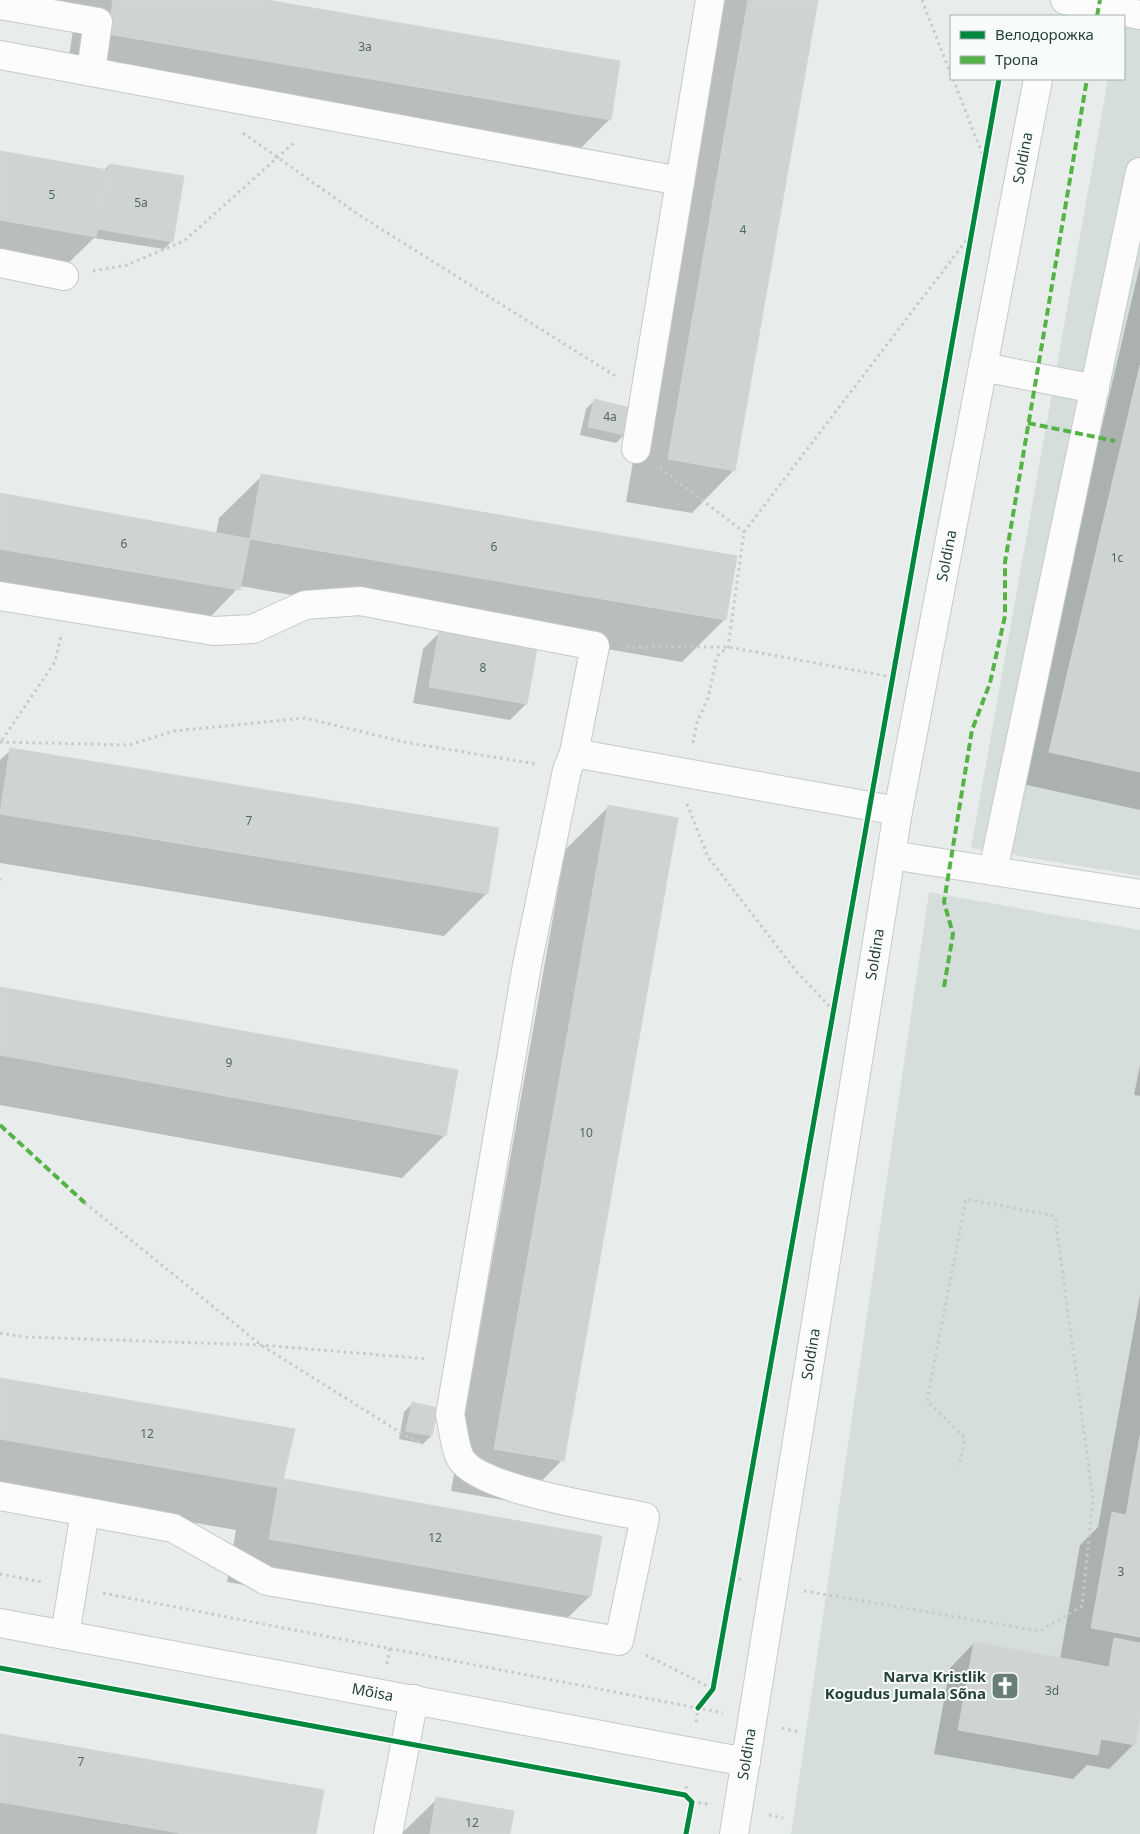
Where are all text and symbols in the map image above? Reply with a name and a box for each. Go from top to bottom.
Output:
legend [950,15,1125,80]
text: Велодорожка [995,24,1094,44]
house number: 3a [358,38,372,55]
text: Тропа [995,49,1038,69]
street label: Soldina [1007,130,1037,185]
house number: 5 [49,186,56,203]
house number: 5a [134,194,148,211]
house number: 4 [740,221,747,238]
house number: 4a [603,408,617,425]
street label: Soldina [931,528,961,583]
house number: 6 [121,535,128,552]
house number: 6 [491,538,498,555]
house number: 1c [1111,549,1124,566]
house number: 8 [480,659,487,676]
house number: 7 [246,812,253,829]
street label: Soldina [860,927,888,981]
house number: 9 [226,1054,233,1071]
house number: 10 [579,1124,593,1141]
street label: Soldina [796,1327,824,1381]
house number: 12 [140,1425,154,1442]
house number: 12 [428,1529,442,1546]
house number: 3 [1118,1563,1125,1580]
place label: Narva Kristlik Kogudus Jumala Sõna [825,1666,987,1703]
church icon: Narva Kristlik Kogudus Jumala Sõna [990,1671,1020,1701]
street label: Mõisa [350,1678,395,1705]
house number: 3d [1045,1682,1059,1699]
street label: Soldina [732,1727,760,1781]
house number: 7 [78,1753,85,1770]
house number: 12 [465,1814,479,1831]

